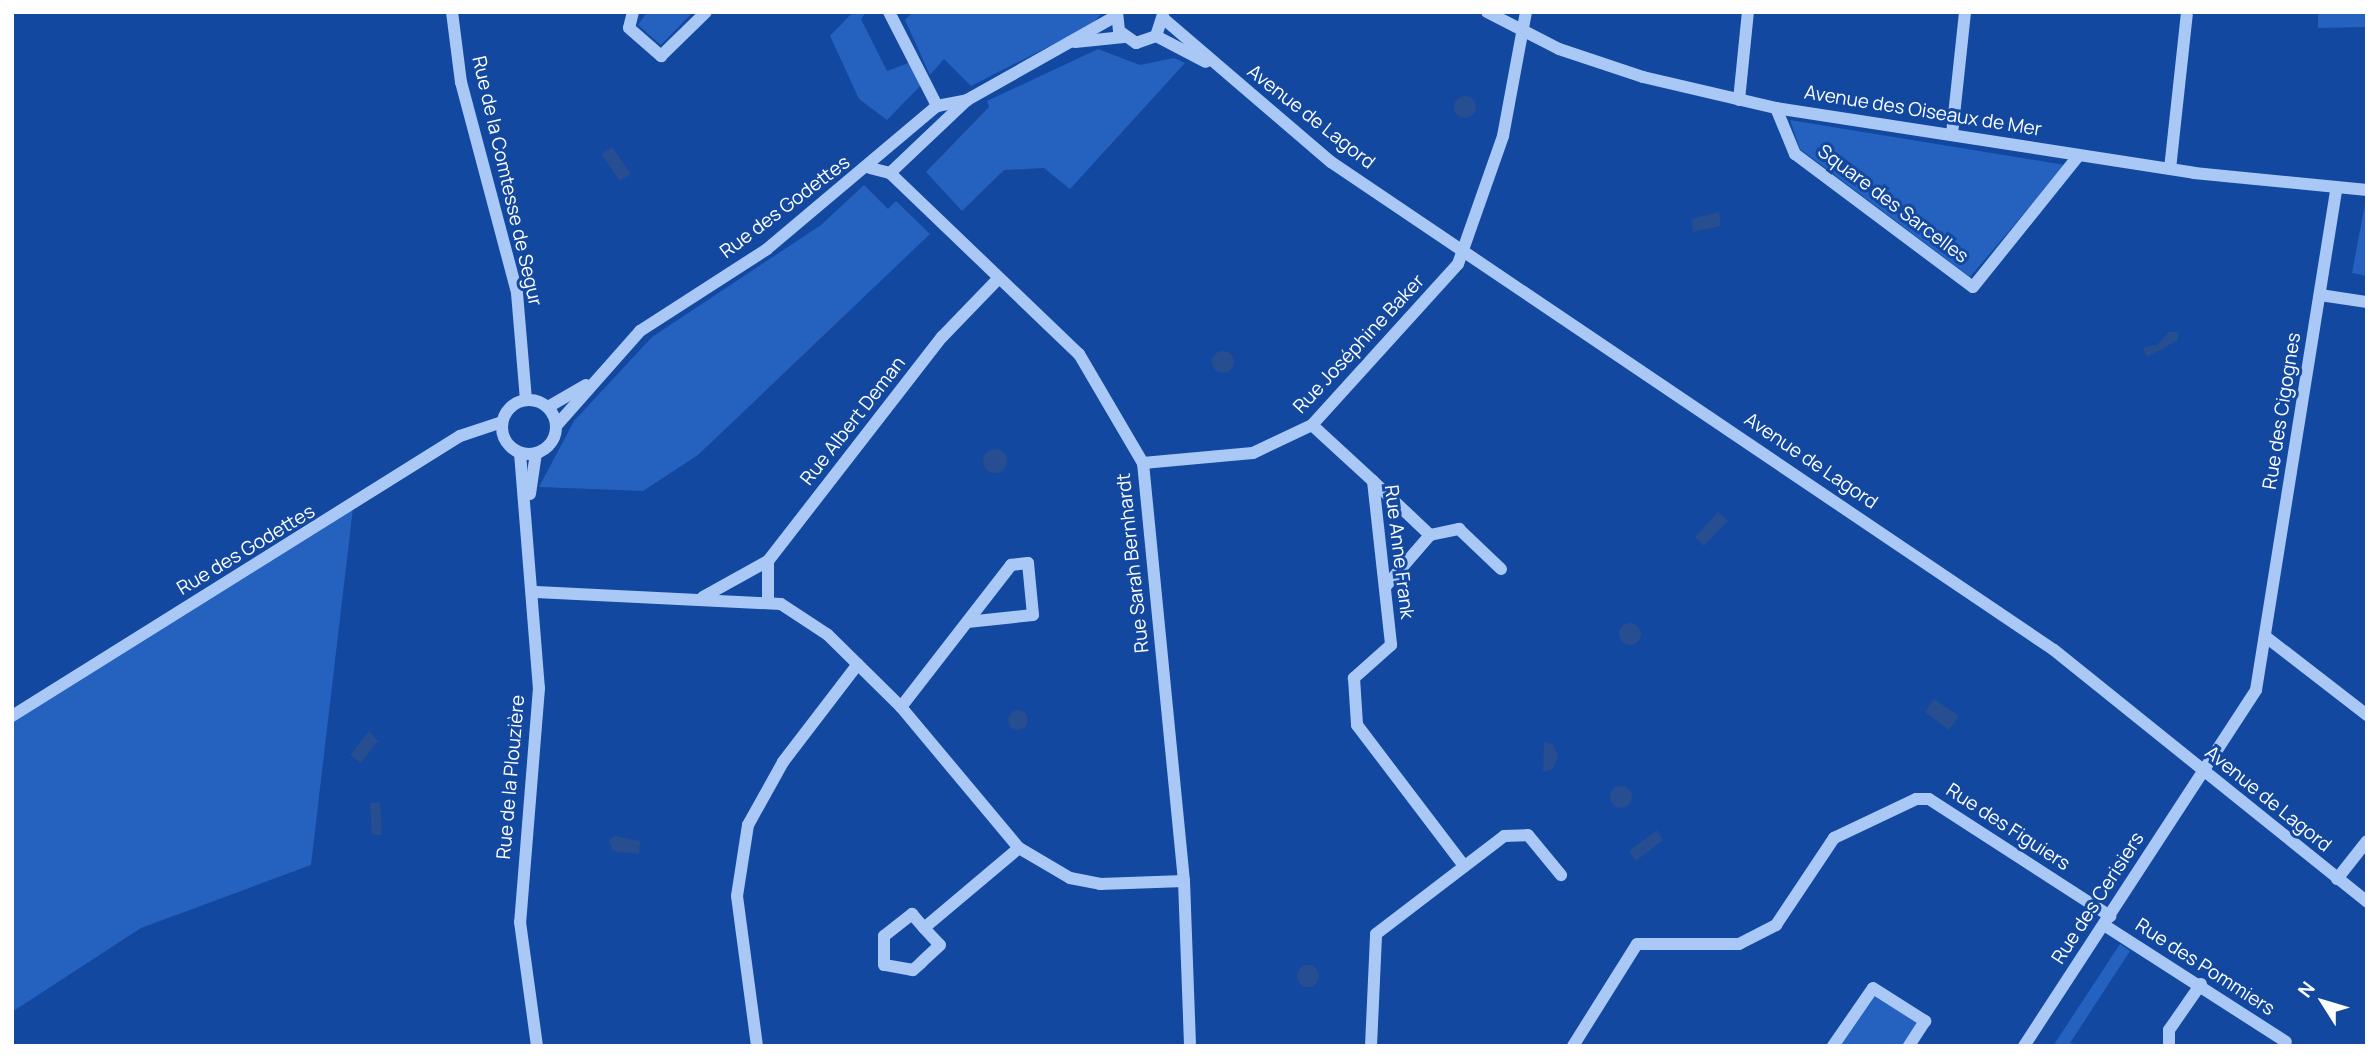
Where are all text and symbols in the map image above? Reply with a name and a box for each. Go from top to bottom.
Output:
street label: Rue de la Comtesse de Segur [467,54,547,308]
street label: Avenue de Lagord [1243,60,1379,174]
street label: Avenue des Oiseaux de Mer [1803,81,2043,141]
street label: Square des Sarcelles [1813,140,1973,268]
street label: Rue des Godettes [716,151,854,263]
street label: Rue Joséphine Baker [1289,270,1429,418]
street label: Rue des Cigognes [2258,331,2306,491]
street label: Rue Albert Deman [796,352,910,490]
street label: Avenue de Lagord [1740,408,1882,514]
street label: Rue Sarah Bernhardt [1112,472,1154,654]
street label: Rue Anne Frank [1379,484,1419,620]
street label: Rue des Godettes [173,500,319,600]
street label: Rue de la Plouzière [492,694,530,860]
street label: Avenue de Lagord [2200,741,2336,857]
street label: Rue des Figuiers [1942,779,2074,875]
street label: Rue des Cerisiers [2047,828,2149,968]
street label: Rue des Pommiers [2131,914,2279,1020]
north arrow [2288,967,2358,1037]
text: N [2292,976,2321,1003]

